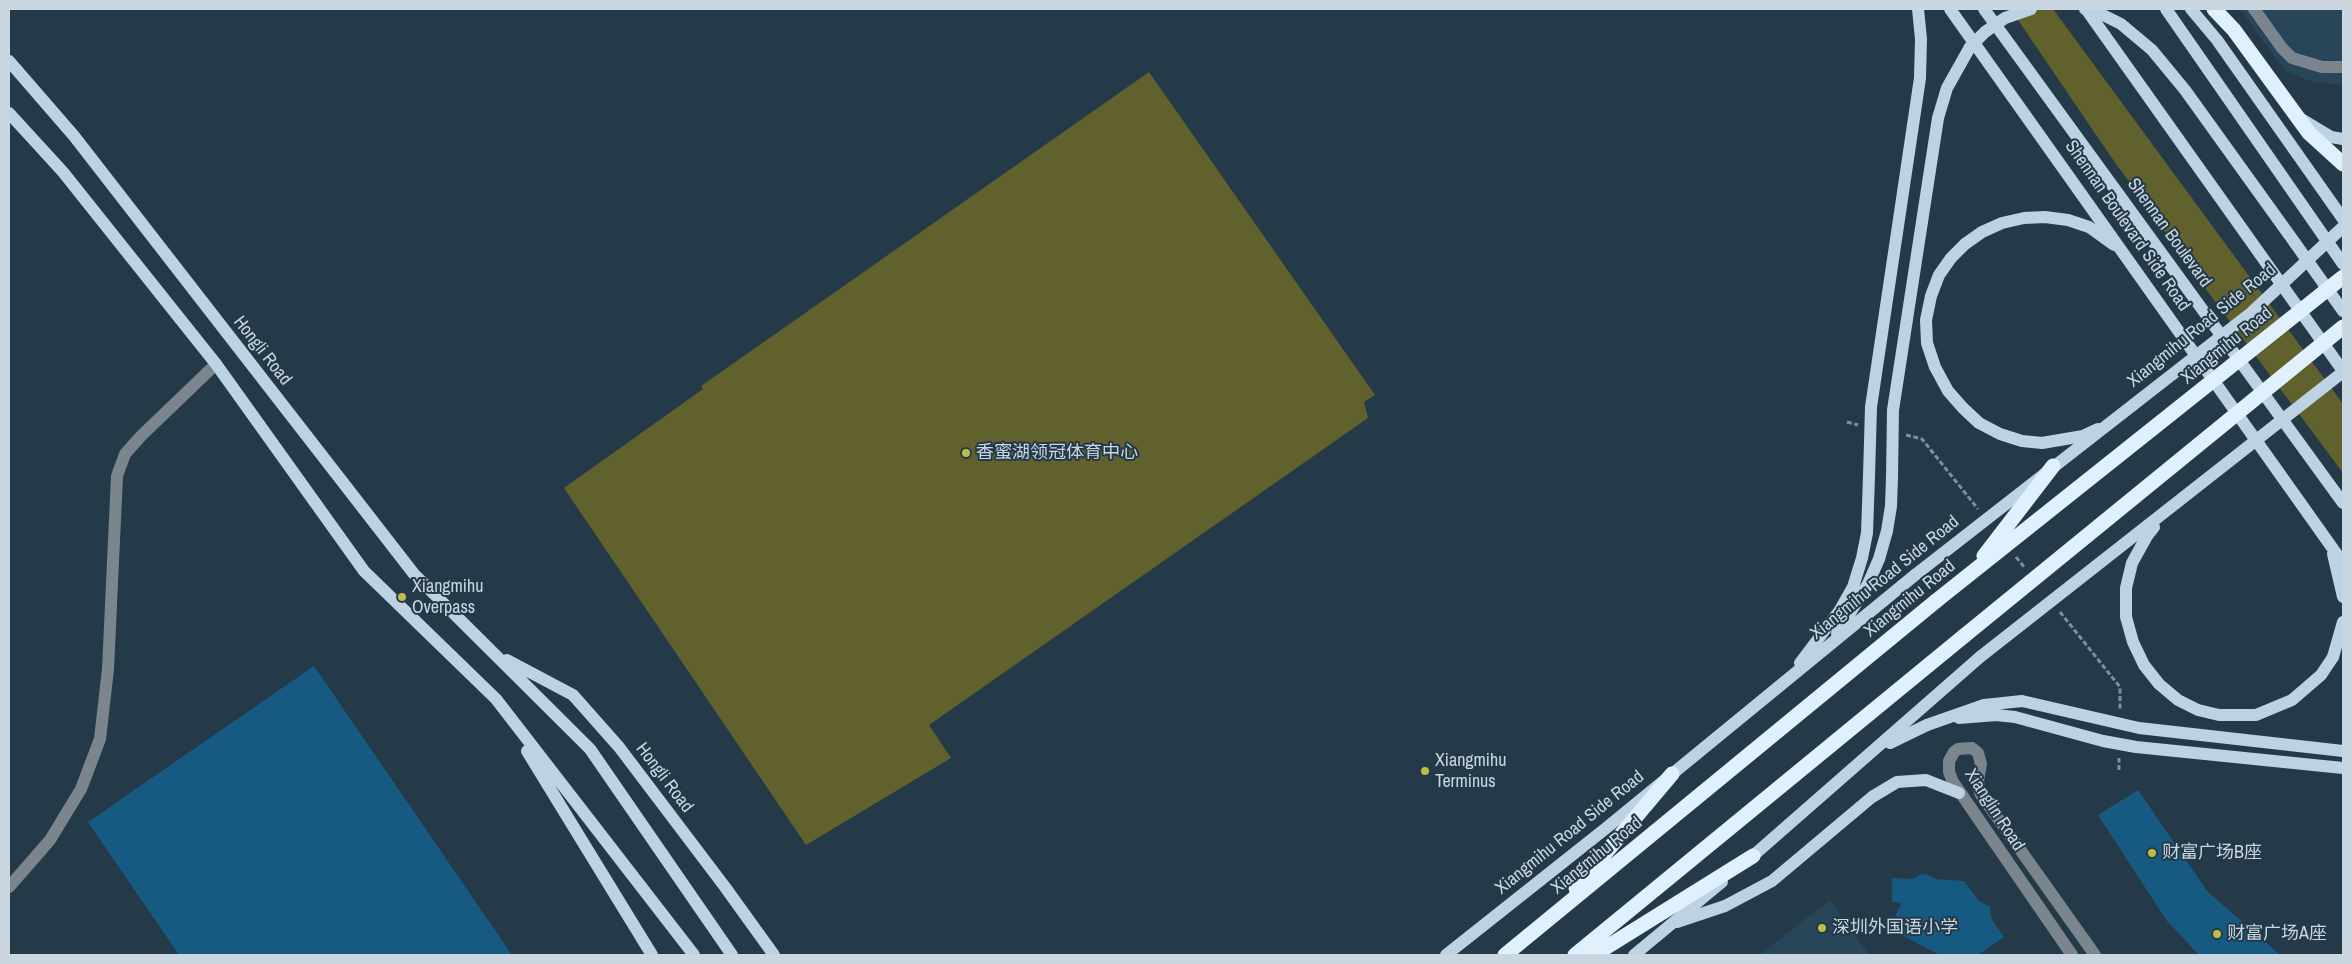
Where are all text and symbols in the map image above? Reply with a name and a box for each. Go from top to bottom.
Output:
street label: Shennan Boulevard Side Road [2060,136,2194,316]
street label: Shennan Boulevard [2122,174,2216,292]
street label: Xiangmihu Road Side Road [2123,260,2281,392]
street label: Xiangmihu Road [2177,303,2277,389]
street label: Hongli Road [228,312,296,390]
place label: 香蜜湖领冠体育中心 [976,442,1138,464]
marker: 香蜜湖领冠体育中心 [960,447,972,459]
street label: Xiangmihu Road Side Road [1806,512,1964,644]
street label: Xiangmihu Road [1860,556,1960,642]
place label: Xiangmihu Overpass [412,576,483,618]
marker: Xiangmihu Overpass [396,591,408,603]
street label: Hongli Road [631,739,697,817]
place label: Xiangmihu Terminus [1435,750,1506,792]
marker: Xiangmihu Terminus [1419,765,1431,777]
street label: Xianglin Road [1959,765,2029,855]
street label: Xiangmihu Road Side Road [1491,767,1649,899]
street label: Xiangmihu Road [1547,813,1647,899]
place label: 财富广场B座 [2162,842,2262,864]
marker: 财富广场B座 [2146,847,2158,859]
place label: 深圳外国语小学 [1832,917,1958,939]
marker: 深圳外国语小学 [1816,922,1828,934]
place label: 财富广场A座 [2227,923,2327,945]
marker: 财富广场A座 [2211,928,2223,940]

